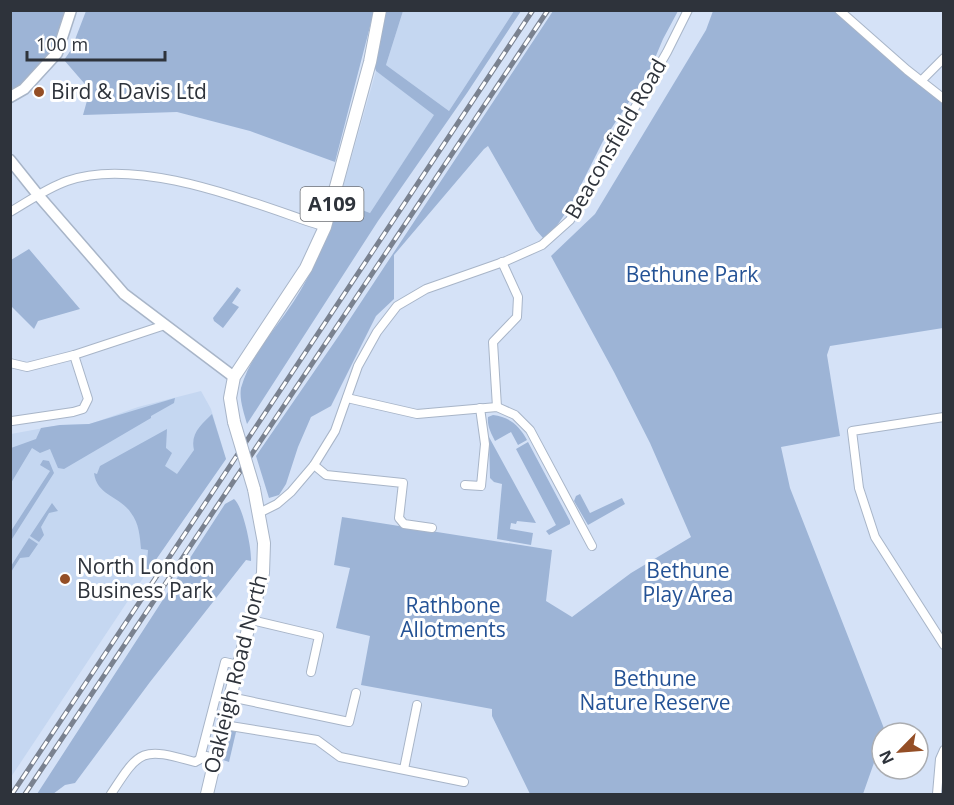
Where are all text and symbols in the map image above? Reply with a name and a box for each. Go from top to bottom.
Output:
scale bar [27,24,165,62]
text: 100 m [36,32,88,56]
street label: Beaconsfield Road [558,53,672,224]
place label: Bird & Davis Ltd [51,77,207,105]
marker: Bird & Davis Ltd [32,85,46,99]
road number: A109 [300,187,364,221]
park label: Bethune Park [626,260,758,288]
place label: North London Business Park [77,552,215,604]
park label: Bethune Play Area [643,556,733,608]
street label: Oakleigh Road North [197,571,273,776]
marker: North London Business Park [58,572,72,586]
park label: Rathbone Allotments [400,591,506,643]
park label: Bethune Nature Reserve [579,664,731,716]
north arrow [870,721,930,781]
text: N [874,747,899,768]

